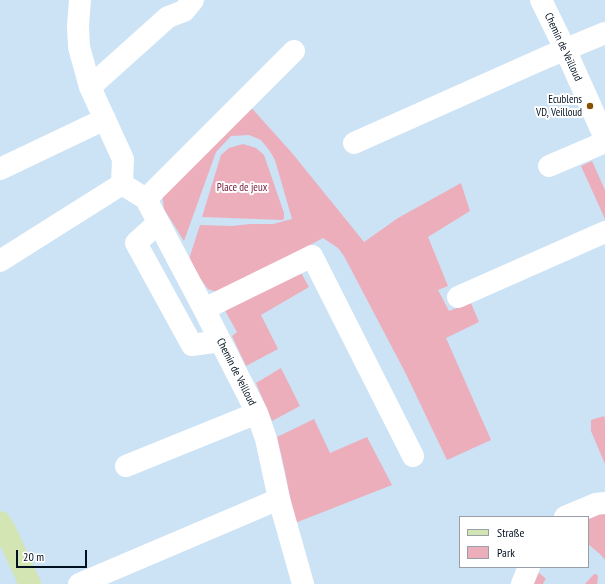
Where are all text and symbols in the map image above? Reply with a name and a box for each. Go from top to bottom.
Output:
street label: Chemin de Veilloud [541,11,585,83]
place label: Ecublens VD, Veilloud [536,93,582,119]
marker: Ecublens VD, Veilloud [585,101,595,111]
park label: Place de jeux [217,181,267,195]
street label: Chemin de Veilloud [213,336,259,408]
legend [459,516,589,568]
text: Straße [497,525,524,540]
scale bar [18,542,89,568]
text: Park [497,545,515,560]
text: 20 m [23,549,44,564]

